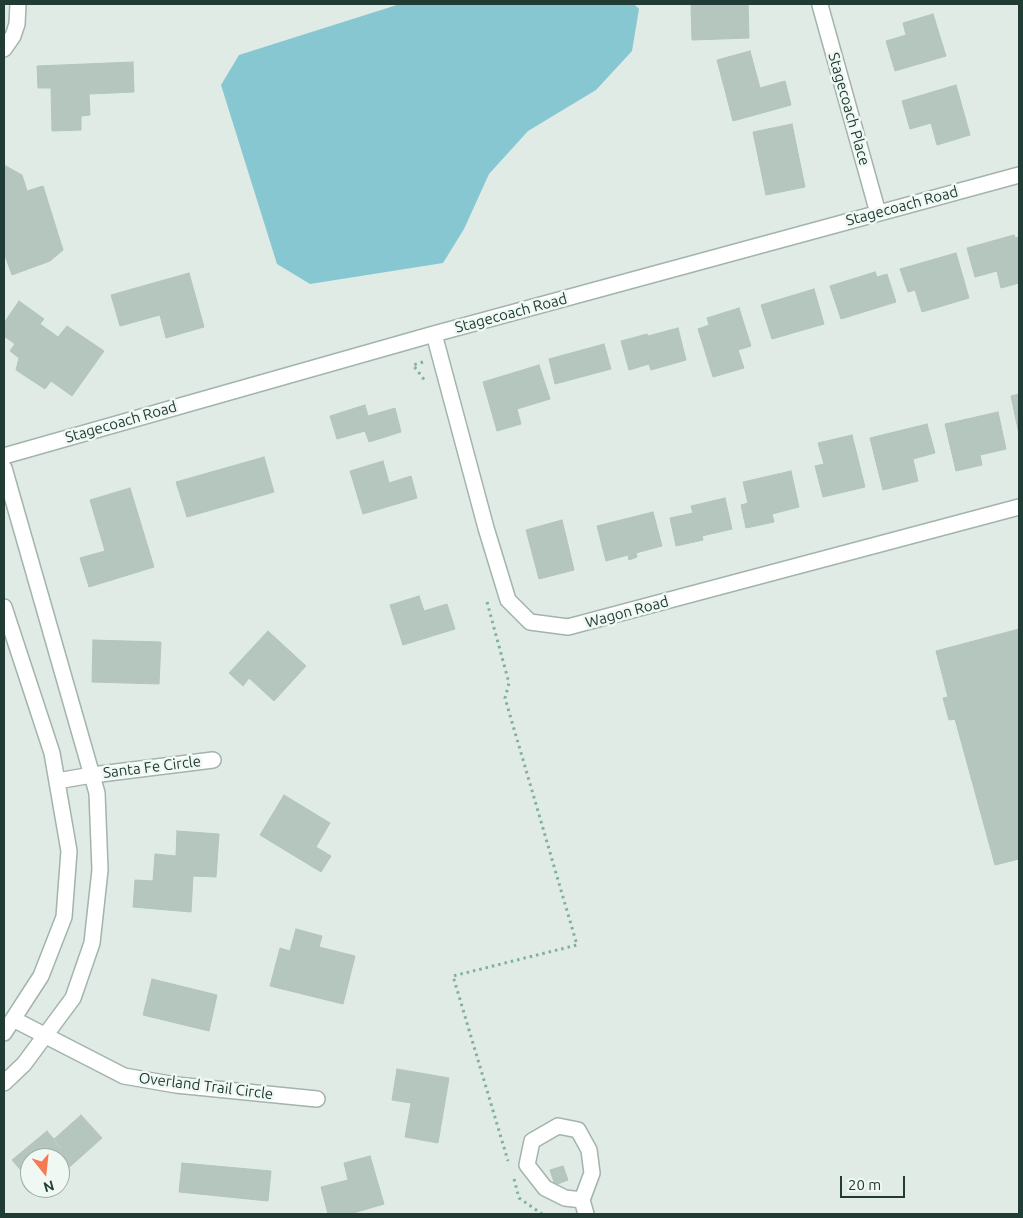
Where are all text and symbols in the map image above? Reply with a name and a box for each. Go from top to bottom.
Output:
street label: Stagecoach Place [824,50,874,168]
street label: Stagecoach Road [844,182,960,230]
street label: Stagecoach Road [453,289,569,337]
street label: Stagecoach Road [63,397,179,447]
street label: Wagon Road [583,592,671,632]
street label: Santa Fe Circle [102,752,202,782]
street label: Overland Trail Circle [138,1069,274,1103]
north arrow [20,1148,70,1198]
scale bar [843,1166,908,1198]
text: 20 m [848,1176,881,1193]
text: N [42,1177,56,1196]

